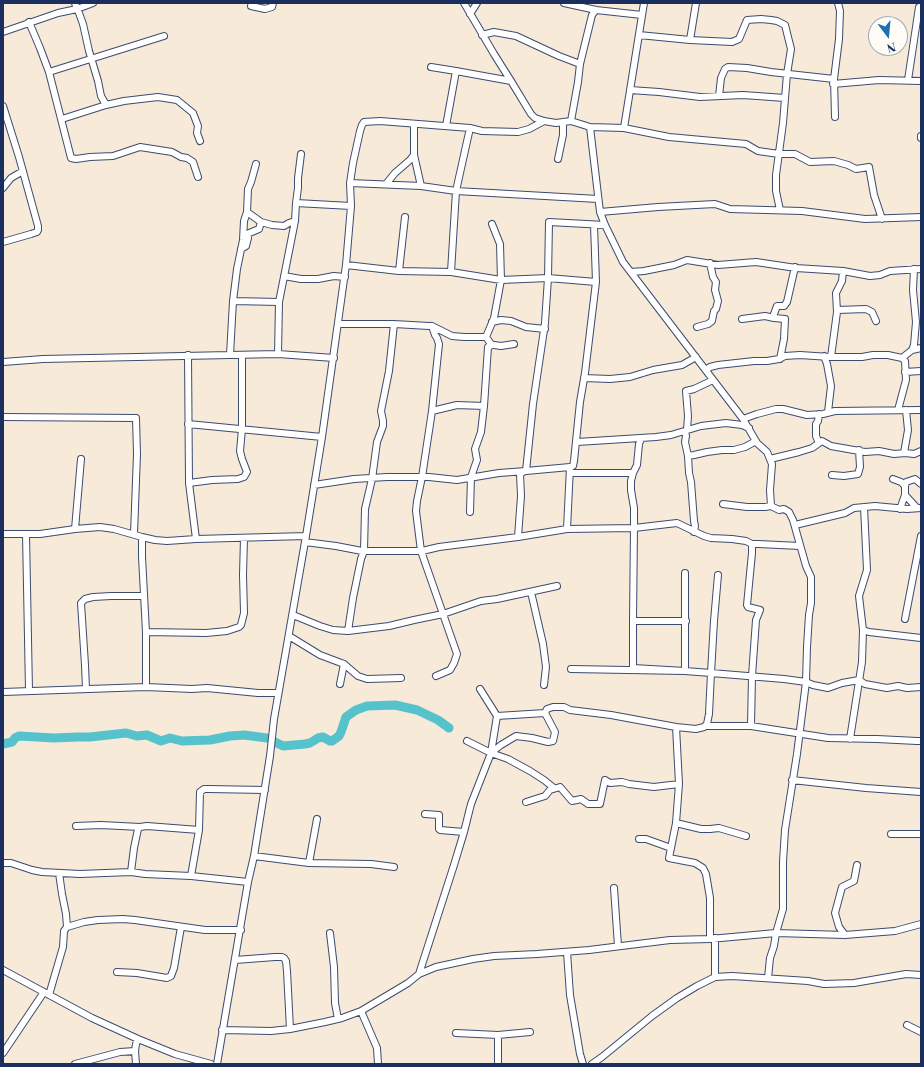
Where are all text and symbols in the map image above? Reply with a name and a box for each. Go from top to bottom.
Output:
north arrow [868,16,908,56]
text: N [885,39,897,55]

